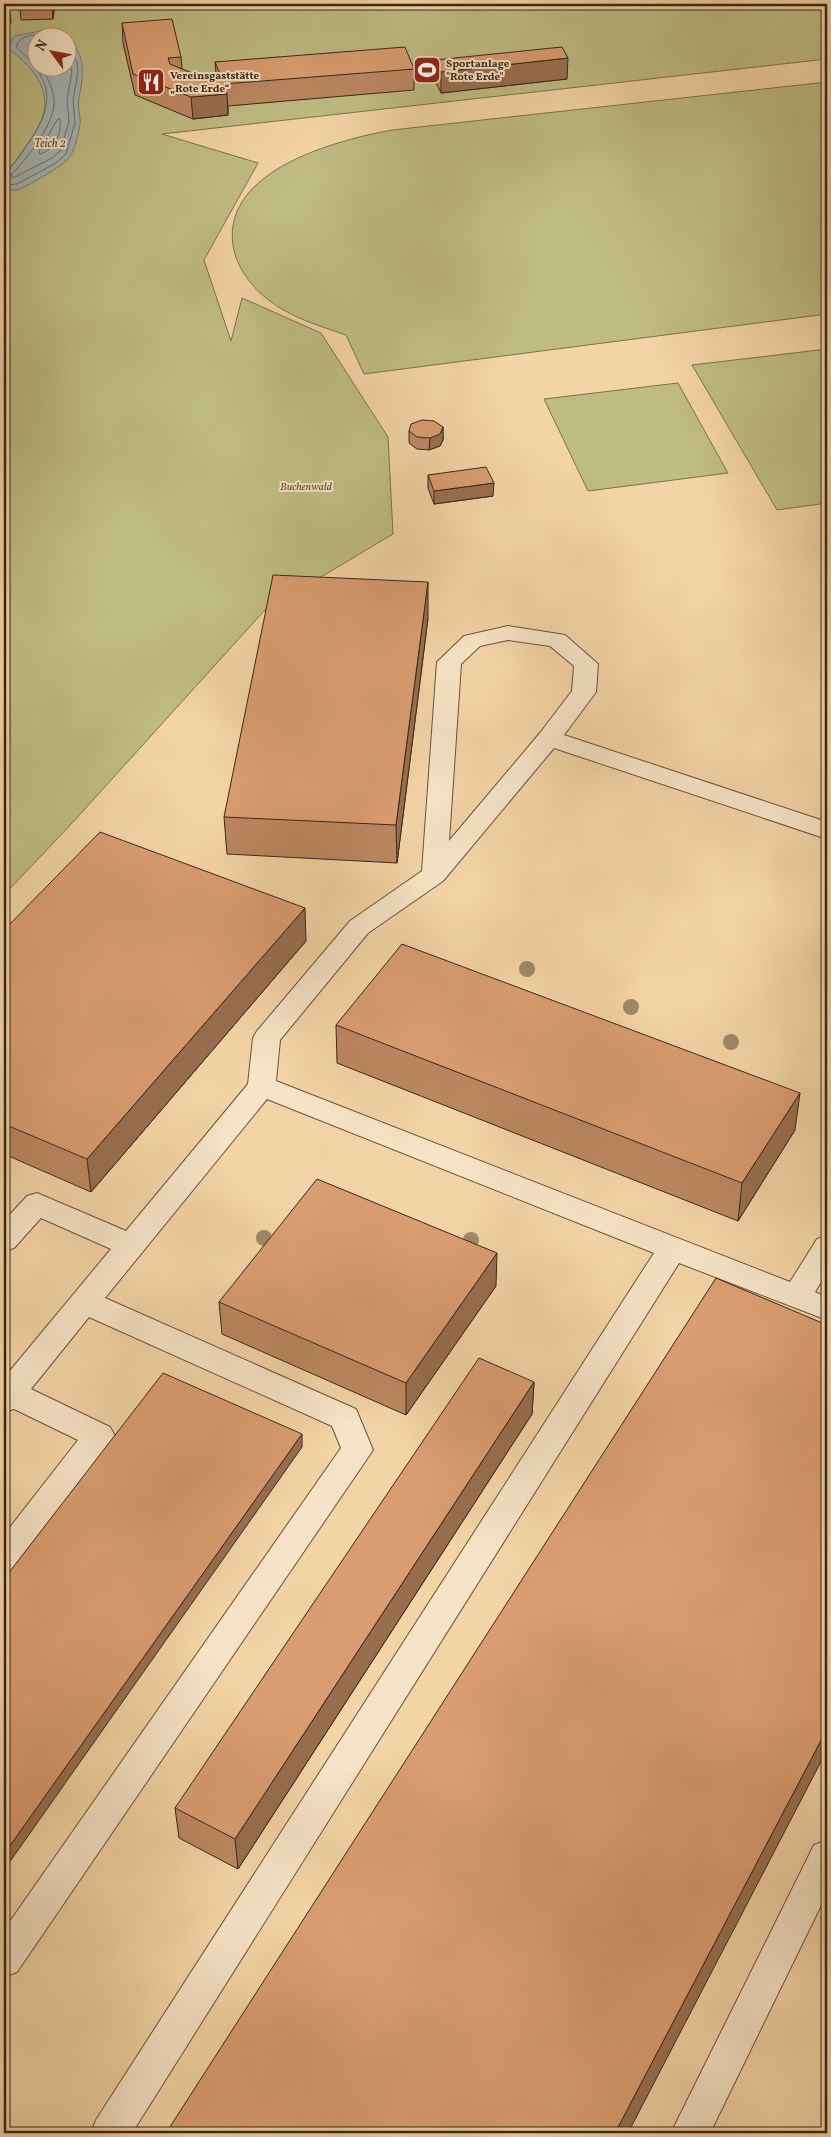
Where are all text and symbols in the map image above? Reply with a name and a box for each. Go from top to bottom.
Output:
north arrow [28,28,78,78]
text: N [31,37,53,55]
sports icon: Sportanlage "Rote Erde" [412,55,442,85]
place label: Sportanlage "Rote Erde" [446,57,510,85]
restaurant icon: Vereinsgaststätte „Rote Erde“ [136,67,166,97]
place label: Vereinsgaststätte „Rote Erde“ [170,69,260,97]
water label: Teich 2 [34,136,66,152]
park label: Buchenwald [280,480,333,495]

